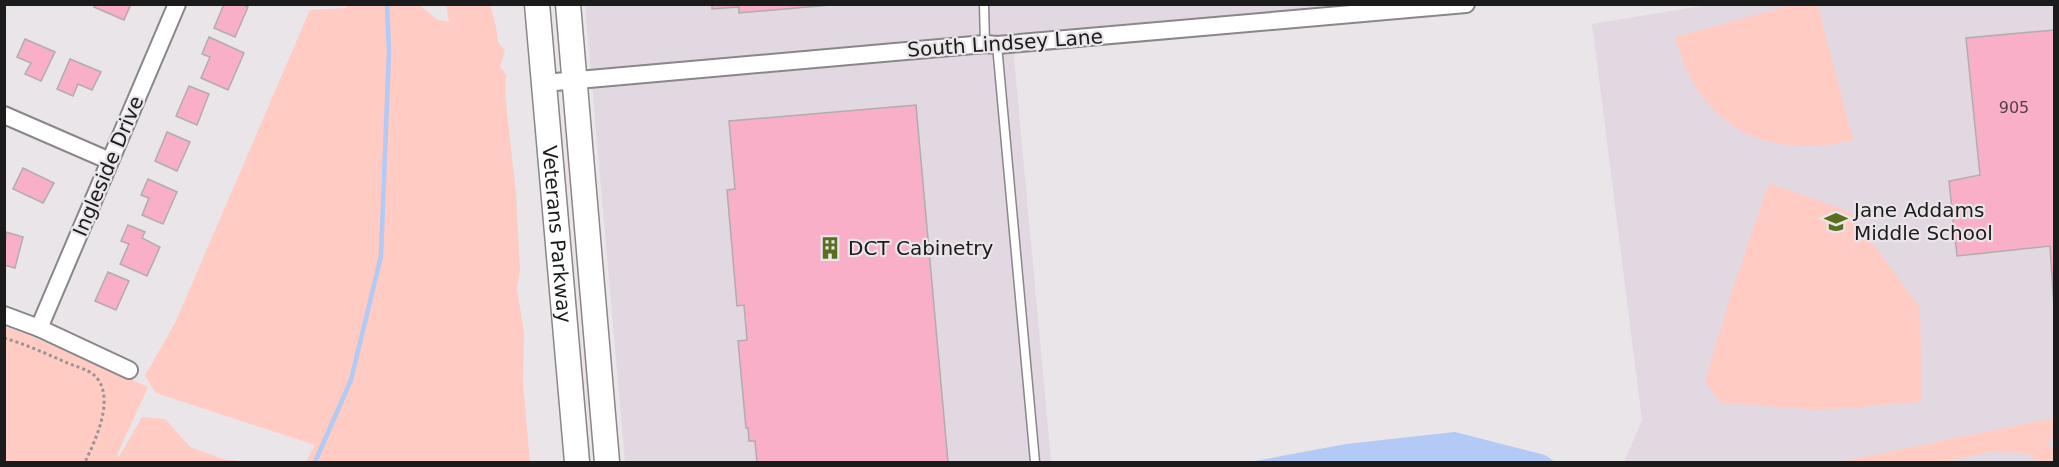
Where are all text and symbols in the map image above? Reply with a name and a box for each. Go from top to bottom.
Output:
street label: South Lindsey Lane [906,24,1104,62]
street label: Ingleside Drive [68,92,148,240]
house number: 905 [1999,98,2029,117]
street label: Veterans Parkway [537,144,577,324]
place label: Jane Addams Middle School [1852,198,1993,245]
school or university icon: Jane Addams Middle School [1823,209,1849,235]
building icon: DCT Cabinetry [817,235,843,261]
place label: DCT Cabinetry [848,236,993,260]

